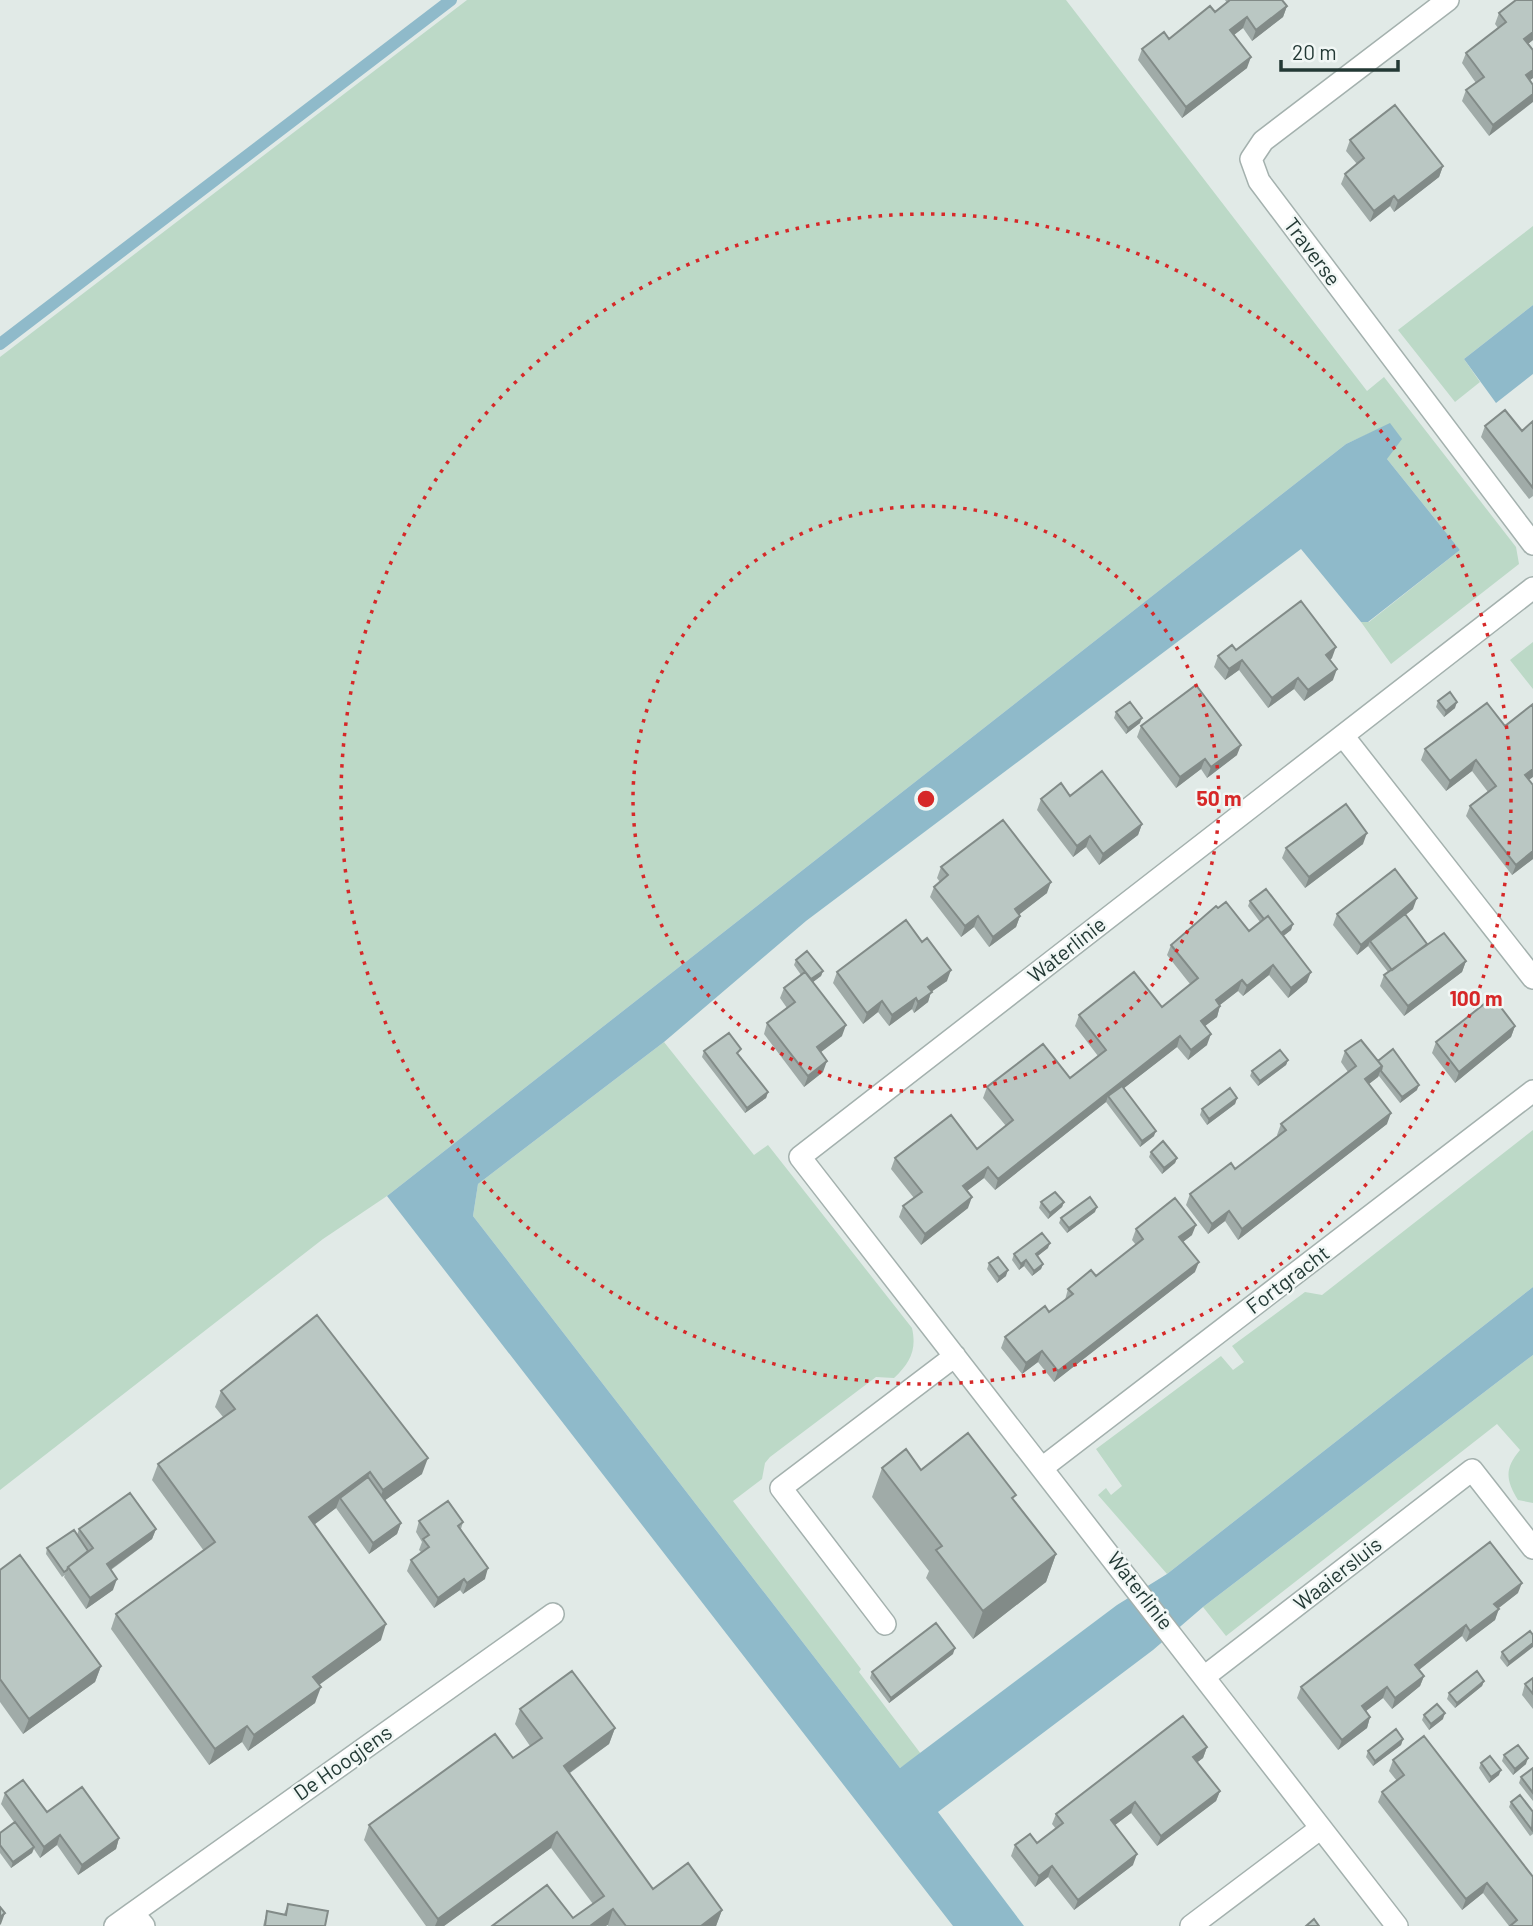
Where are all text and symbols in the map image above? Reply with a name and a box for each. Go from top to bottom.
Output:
scale bar [1281,28,1398,72]
text: 20 m [1292,39,1337,64]
street label: Traverse [1280,212,1347,290]
text: 50 m [1196,785,1242,810]
centre of rings [914,787,938,811]
street label: Waterlinie [1022,911,1110,987]
text: 100 m [1449,985,1503,1010]
street label: Fortgracht [1241,1239,1334,1318]
street label: Waaiersluis [1288,1531,1386,1615]
street label: Waterlinie [1103,1546,1179,1634]
street label: De Hoogjens [288,1719,396,1805]

